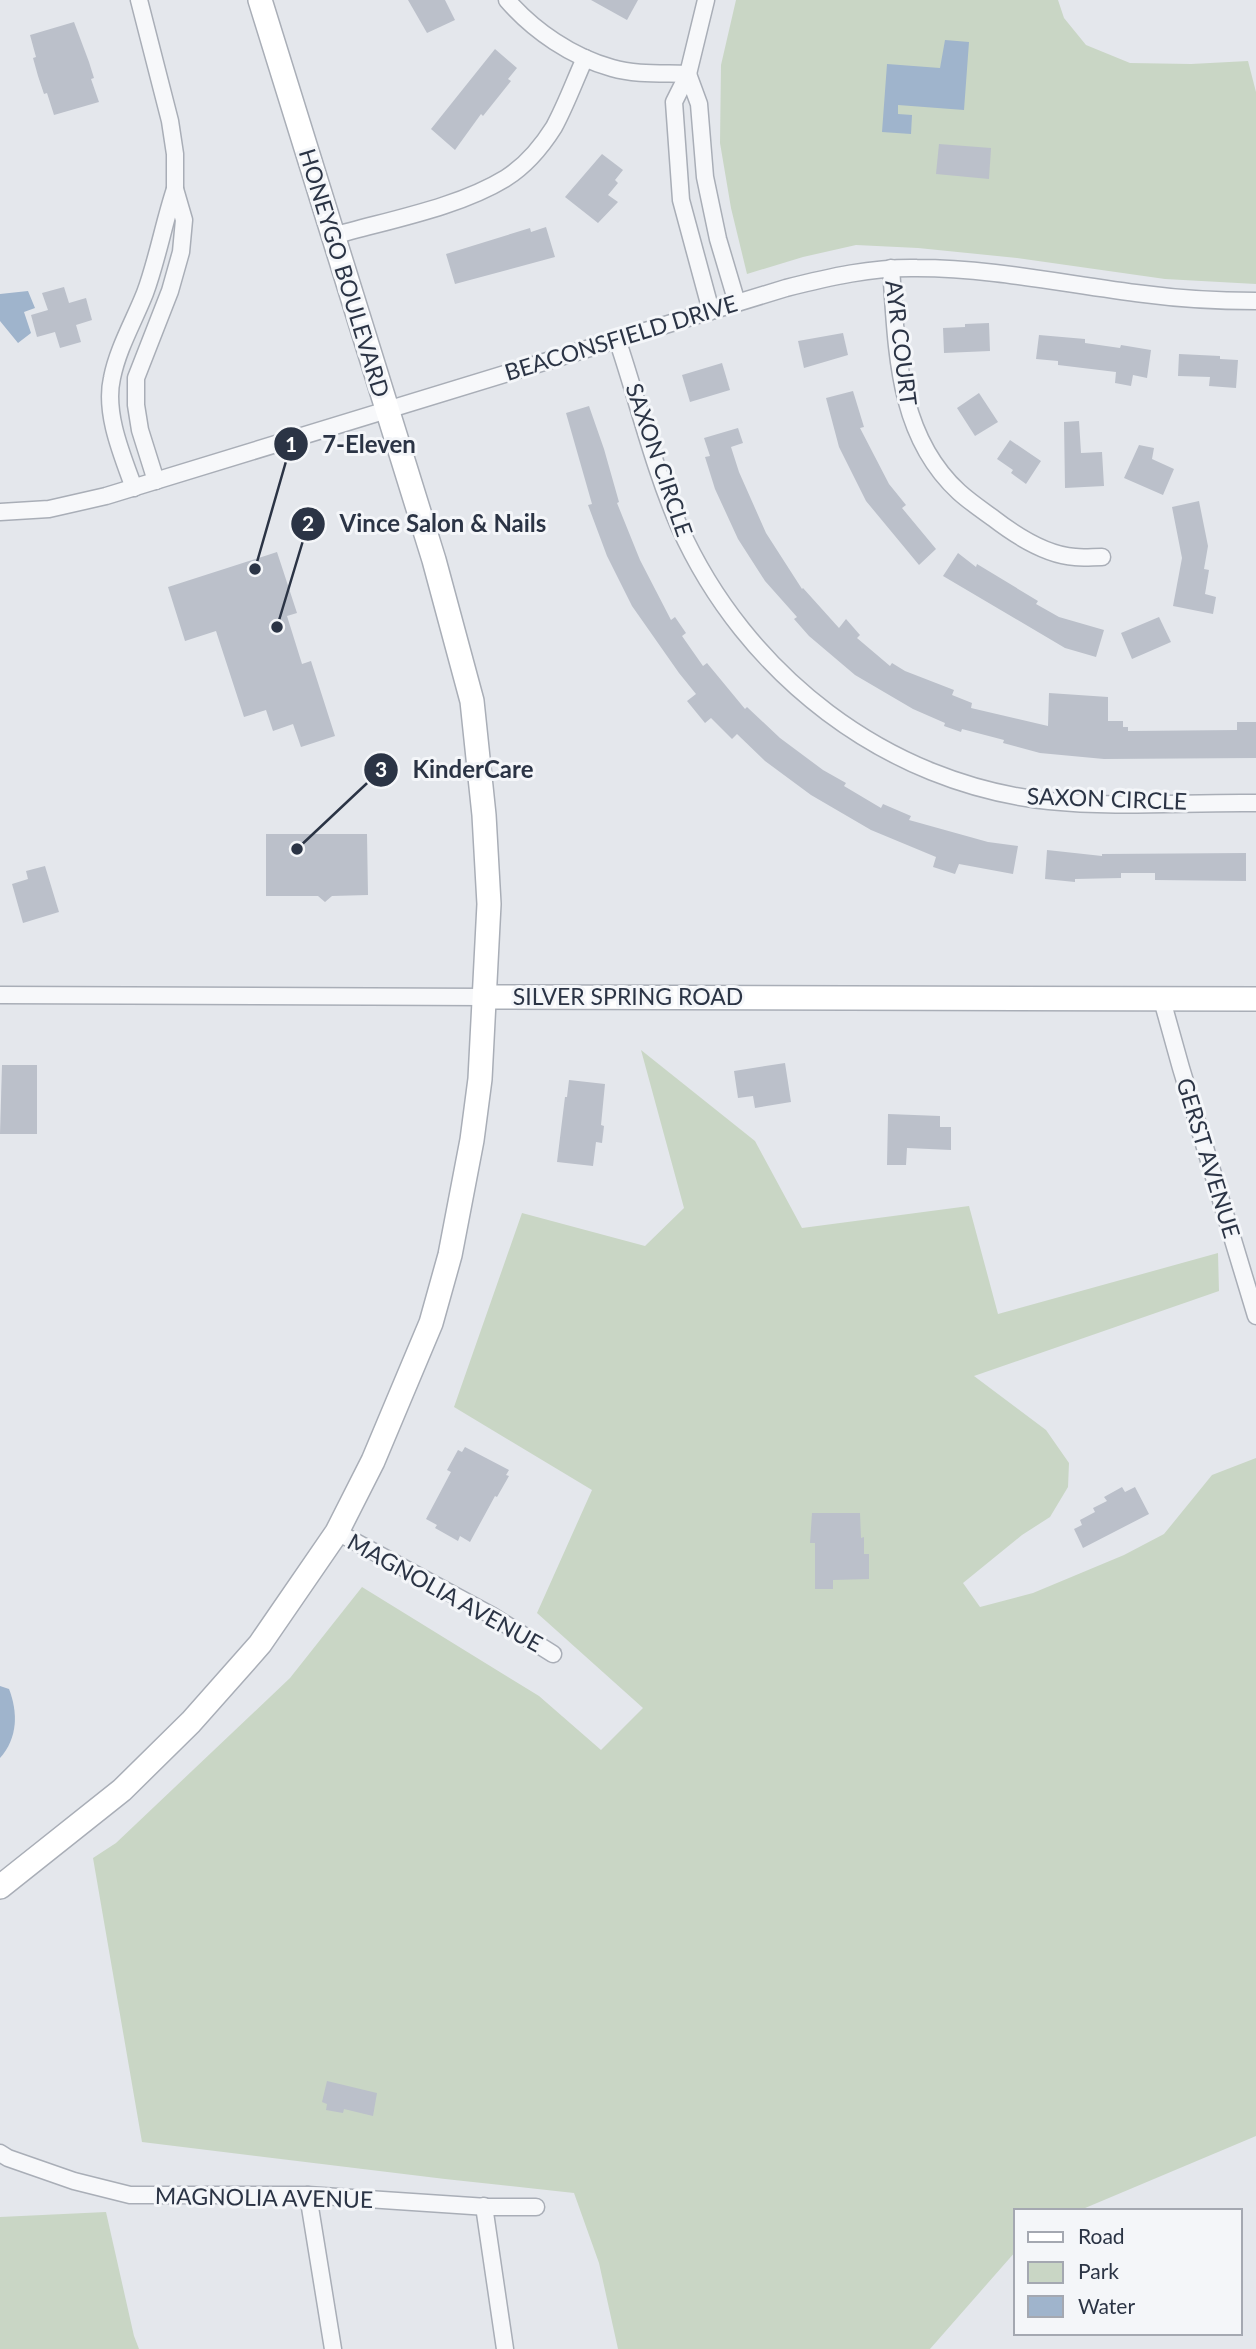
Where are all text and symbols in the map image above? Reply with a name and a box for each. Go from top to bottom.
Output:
street label: HONEYGO BOULEVARD [294,145,396,400]
street label: AYR COURT [880,278,924,408]
street label: BEACONSFIELD DRIVE [501,288,740,386]
street label: SAXON CIRCLE [621,379,699,540]
callout: 7-Eleven [273,422,430,467]
text: 7-Eleven [322,429,416,458]
text: 1 [285,431,297,456]
callout: Vince Salon & Nails [290,501,560,546]
text: Vince Salon & Nails [339,508,546,537]
text: 2 [302,510,314,535]
callout: KinderCare [363,747,547,792]
text: KinderCare [413,754,534,783]
text: 3 [375,756,387,781]
street label: SAXON CIRCLE [1026,781,1188,815]
street label: SILVER SPRING ROAD [513,982,743,1010]
street label: GERST AVENUE [1171,1074,1247,1241]
street label: MAGNOLIA AVENUE [343,1527,548,1657]
street label: MAGNOLIA AVENUE [155,2181,373,2213]
legend [1014,2209,1242,2335]
text: Road [1078,2223,1125,2248]
text: Park [1078,2258,1119,2283]
text: Water [1078,2293,1135,2318]

